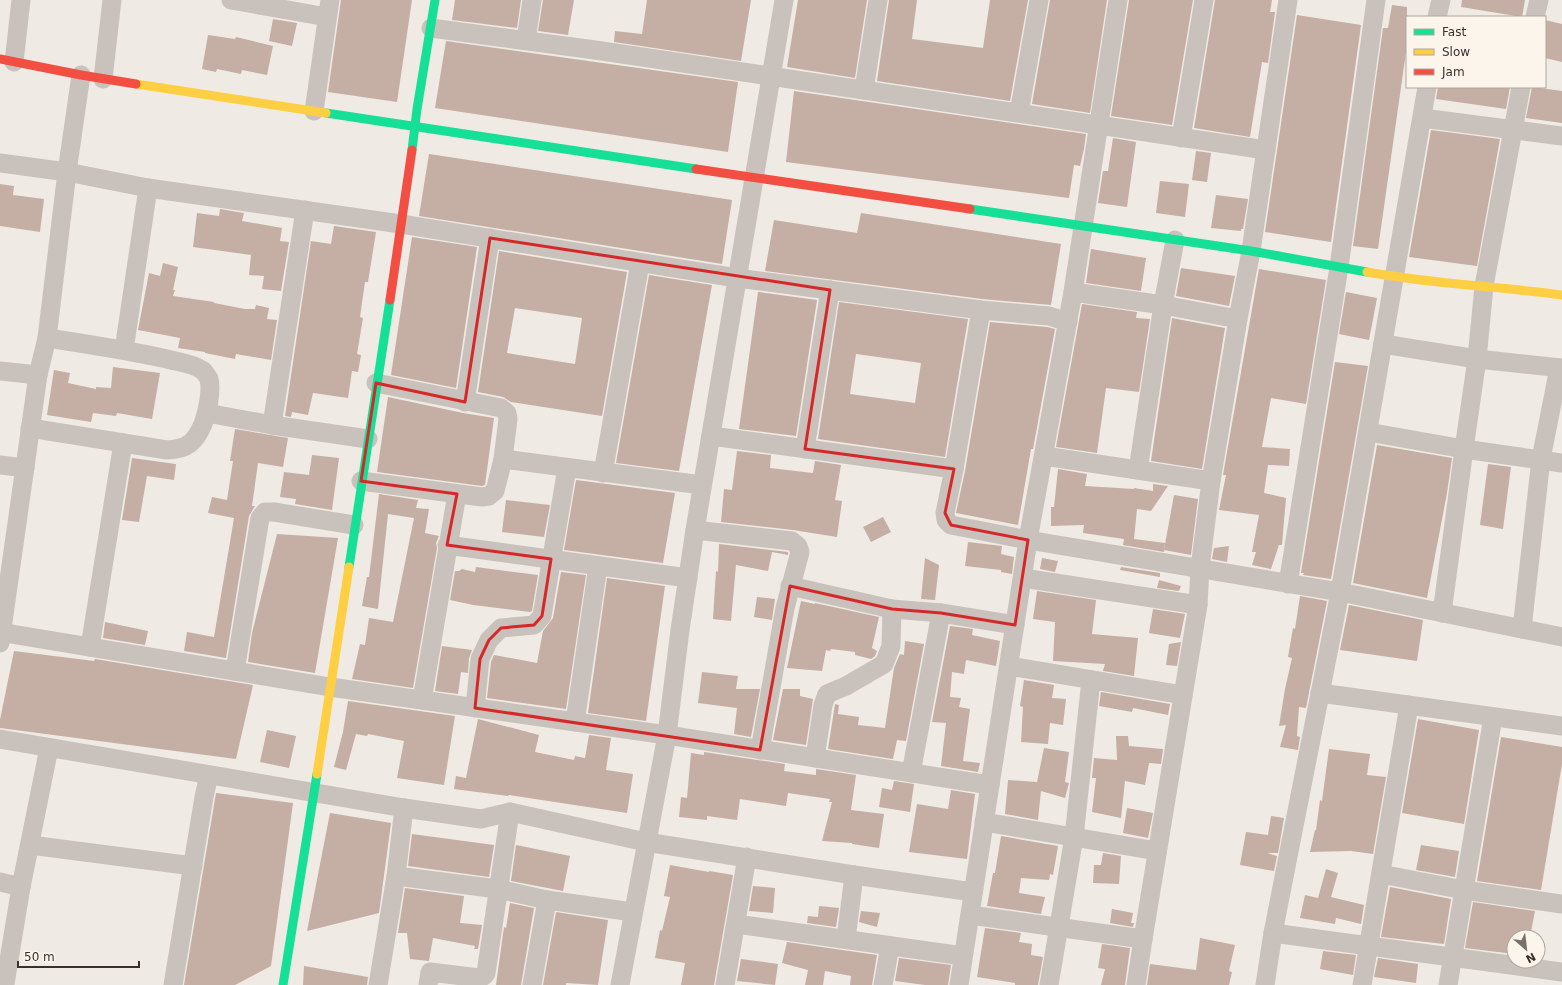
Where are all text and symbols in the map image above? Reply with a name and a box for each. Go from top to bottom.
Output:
legend [1406,16,1546,88]
text: Fast [1442,25,1466,39]
text: Slow [1442,45,1470,59]
text: Jam [1441,65,1465,79]
north arrow [1506,929,1546,969]
scale bar [18,943,139,969]
text: N [1523,949,1538,965]
text: 50 m [24,950,55,964]

